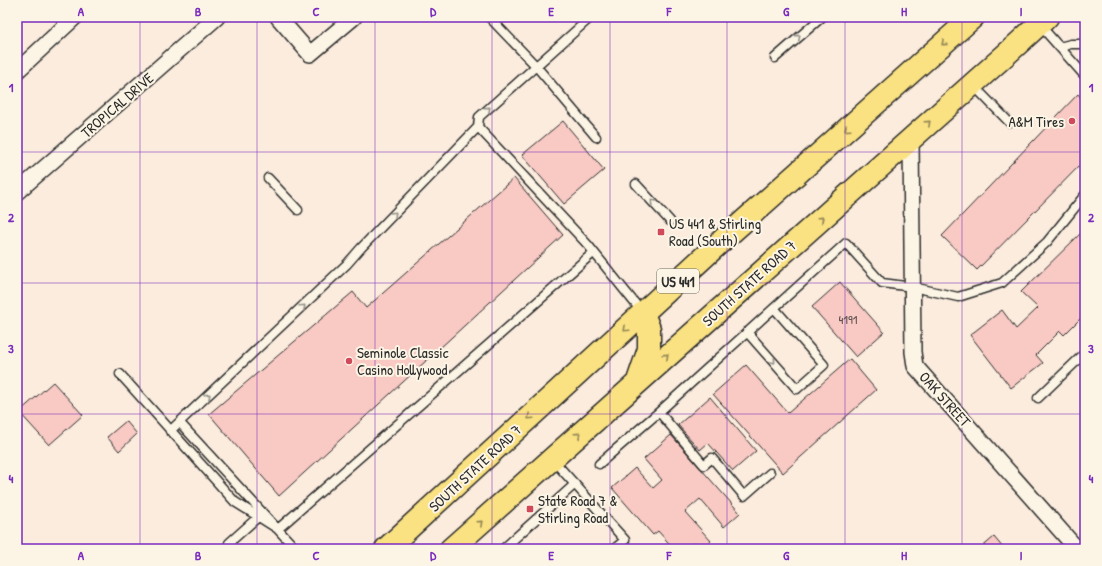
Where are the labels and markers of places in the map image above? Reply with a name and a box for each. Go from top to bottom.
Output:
place label: A&M Tires [1008,111,1064,132]
marker: A&M Tires [1067,116,1077,126]
place label: US 441 & Stirling Road (South) [669,213,761,251]
marker: US 441 & Stirling Road (South) [656,227,666,237]
place label: Seminole Classic Casino Hollywood [357,342,449,380]
marker: Seminole Classic Casino Hollywood [344,356,354,366]
place label: State Road 7 & Stirling Road [538,490,617,528]
marker: State Road 7 & Stirling Road [525,504,535,514]

